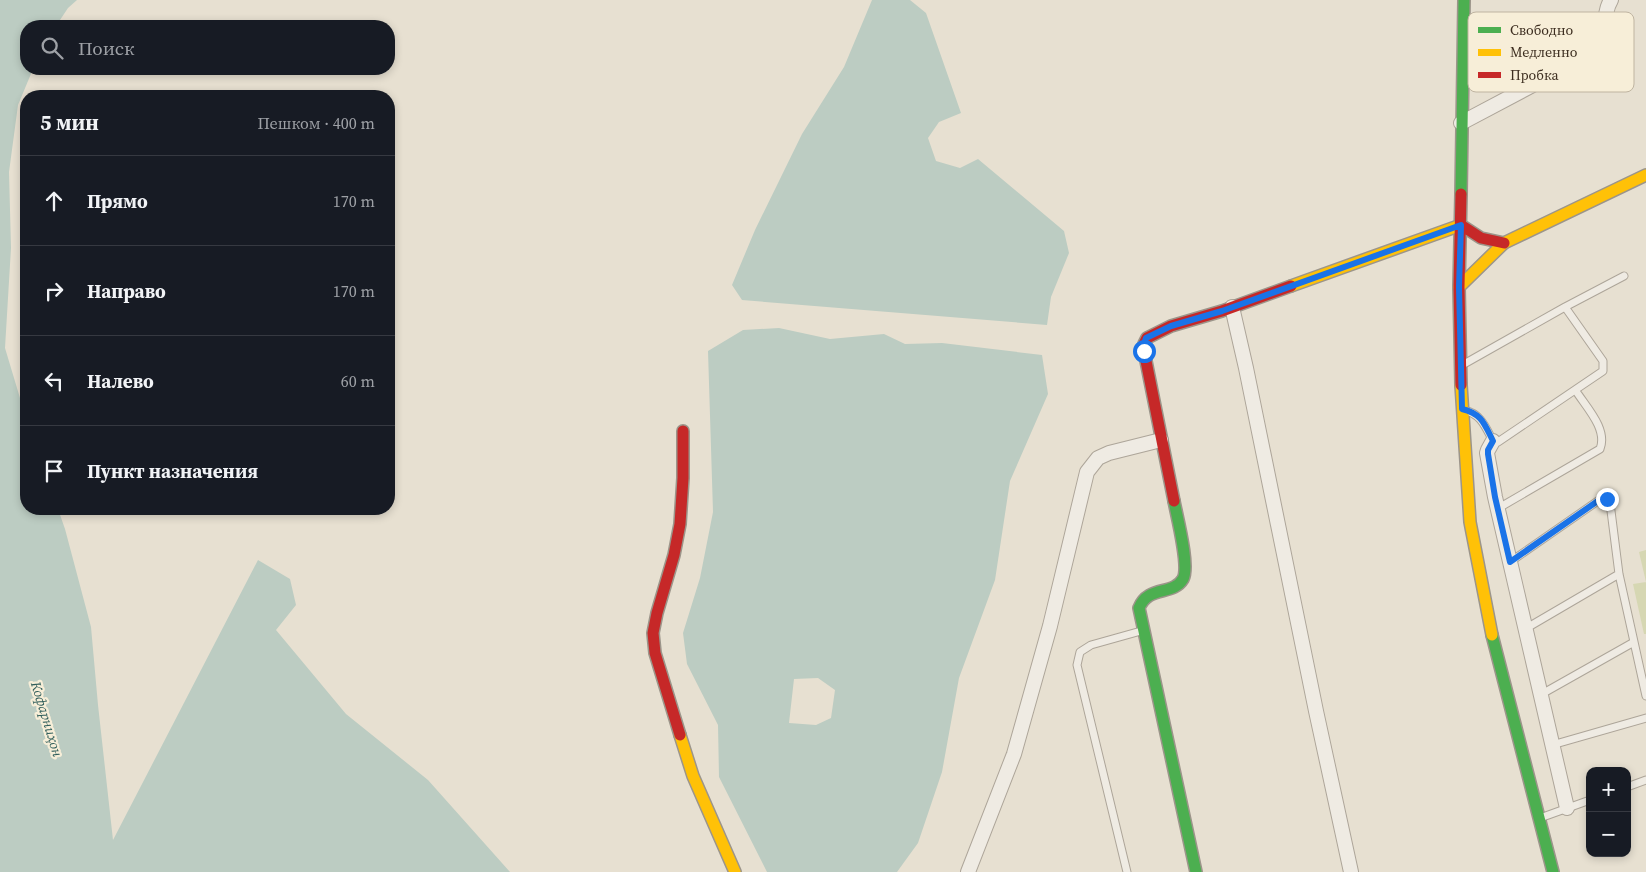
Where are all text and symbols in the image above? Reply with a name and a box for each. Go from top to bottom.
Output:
legend [1468,12,1634,92]
search box [20,20,395,75]
text: Свободно [1510,20,1573,40]
icon: search [38,34,66,62]
text: Поиск [78,35,135,61]
text: Медленно [1510,42,1578,62]
text: Пробка [1510,65,1559,85]
text: 5 мин [40,108,99,137]
text: Пешком · 400 m [257,112,375,134]
icon: ahead [40,187,68,215]
text: Прямо [87,188,148,214]
text: 170 m [333,190,375,212]
icon: right [40,277,68,305]
text: Направо [87,278,166,304]
text: 170 m [333,280,375,302]
route start [1133,340,1156,363]
icon: left [40,367,68,395]
text: Налево [87,368,154,394]
text: 60 m [341,370,375,392]
icon: arrive [40,457,68,485]
text: Пункт назначения [87,458,258,484]
route end [1596,488,1619,511]
water label: Кофарниҳон [26,678,68,759]
map controls [1586,767,1631,857]
button: + [1586,767,1631,812]
button: − [1586,812,1631,857]

